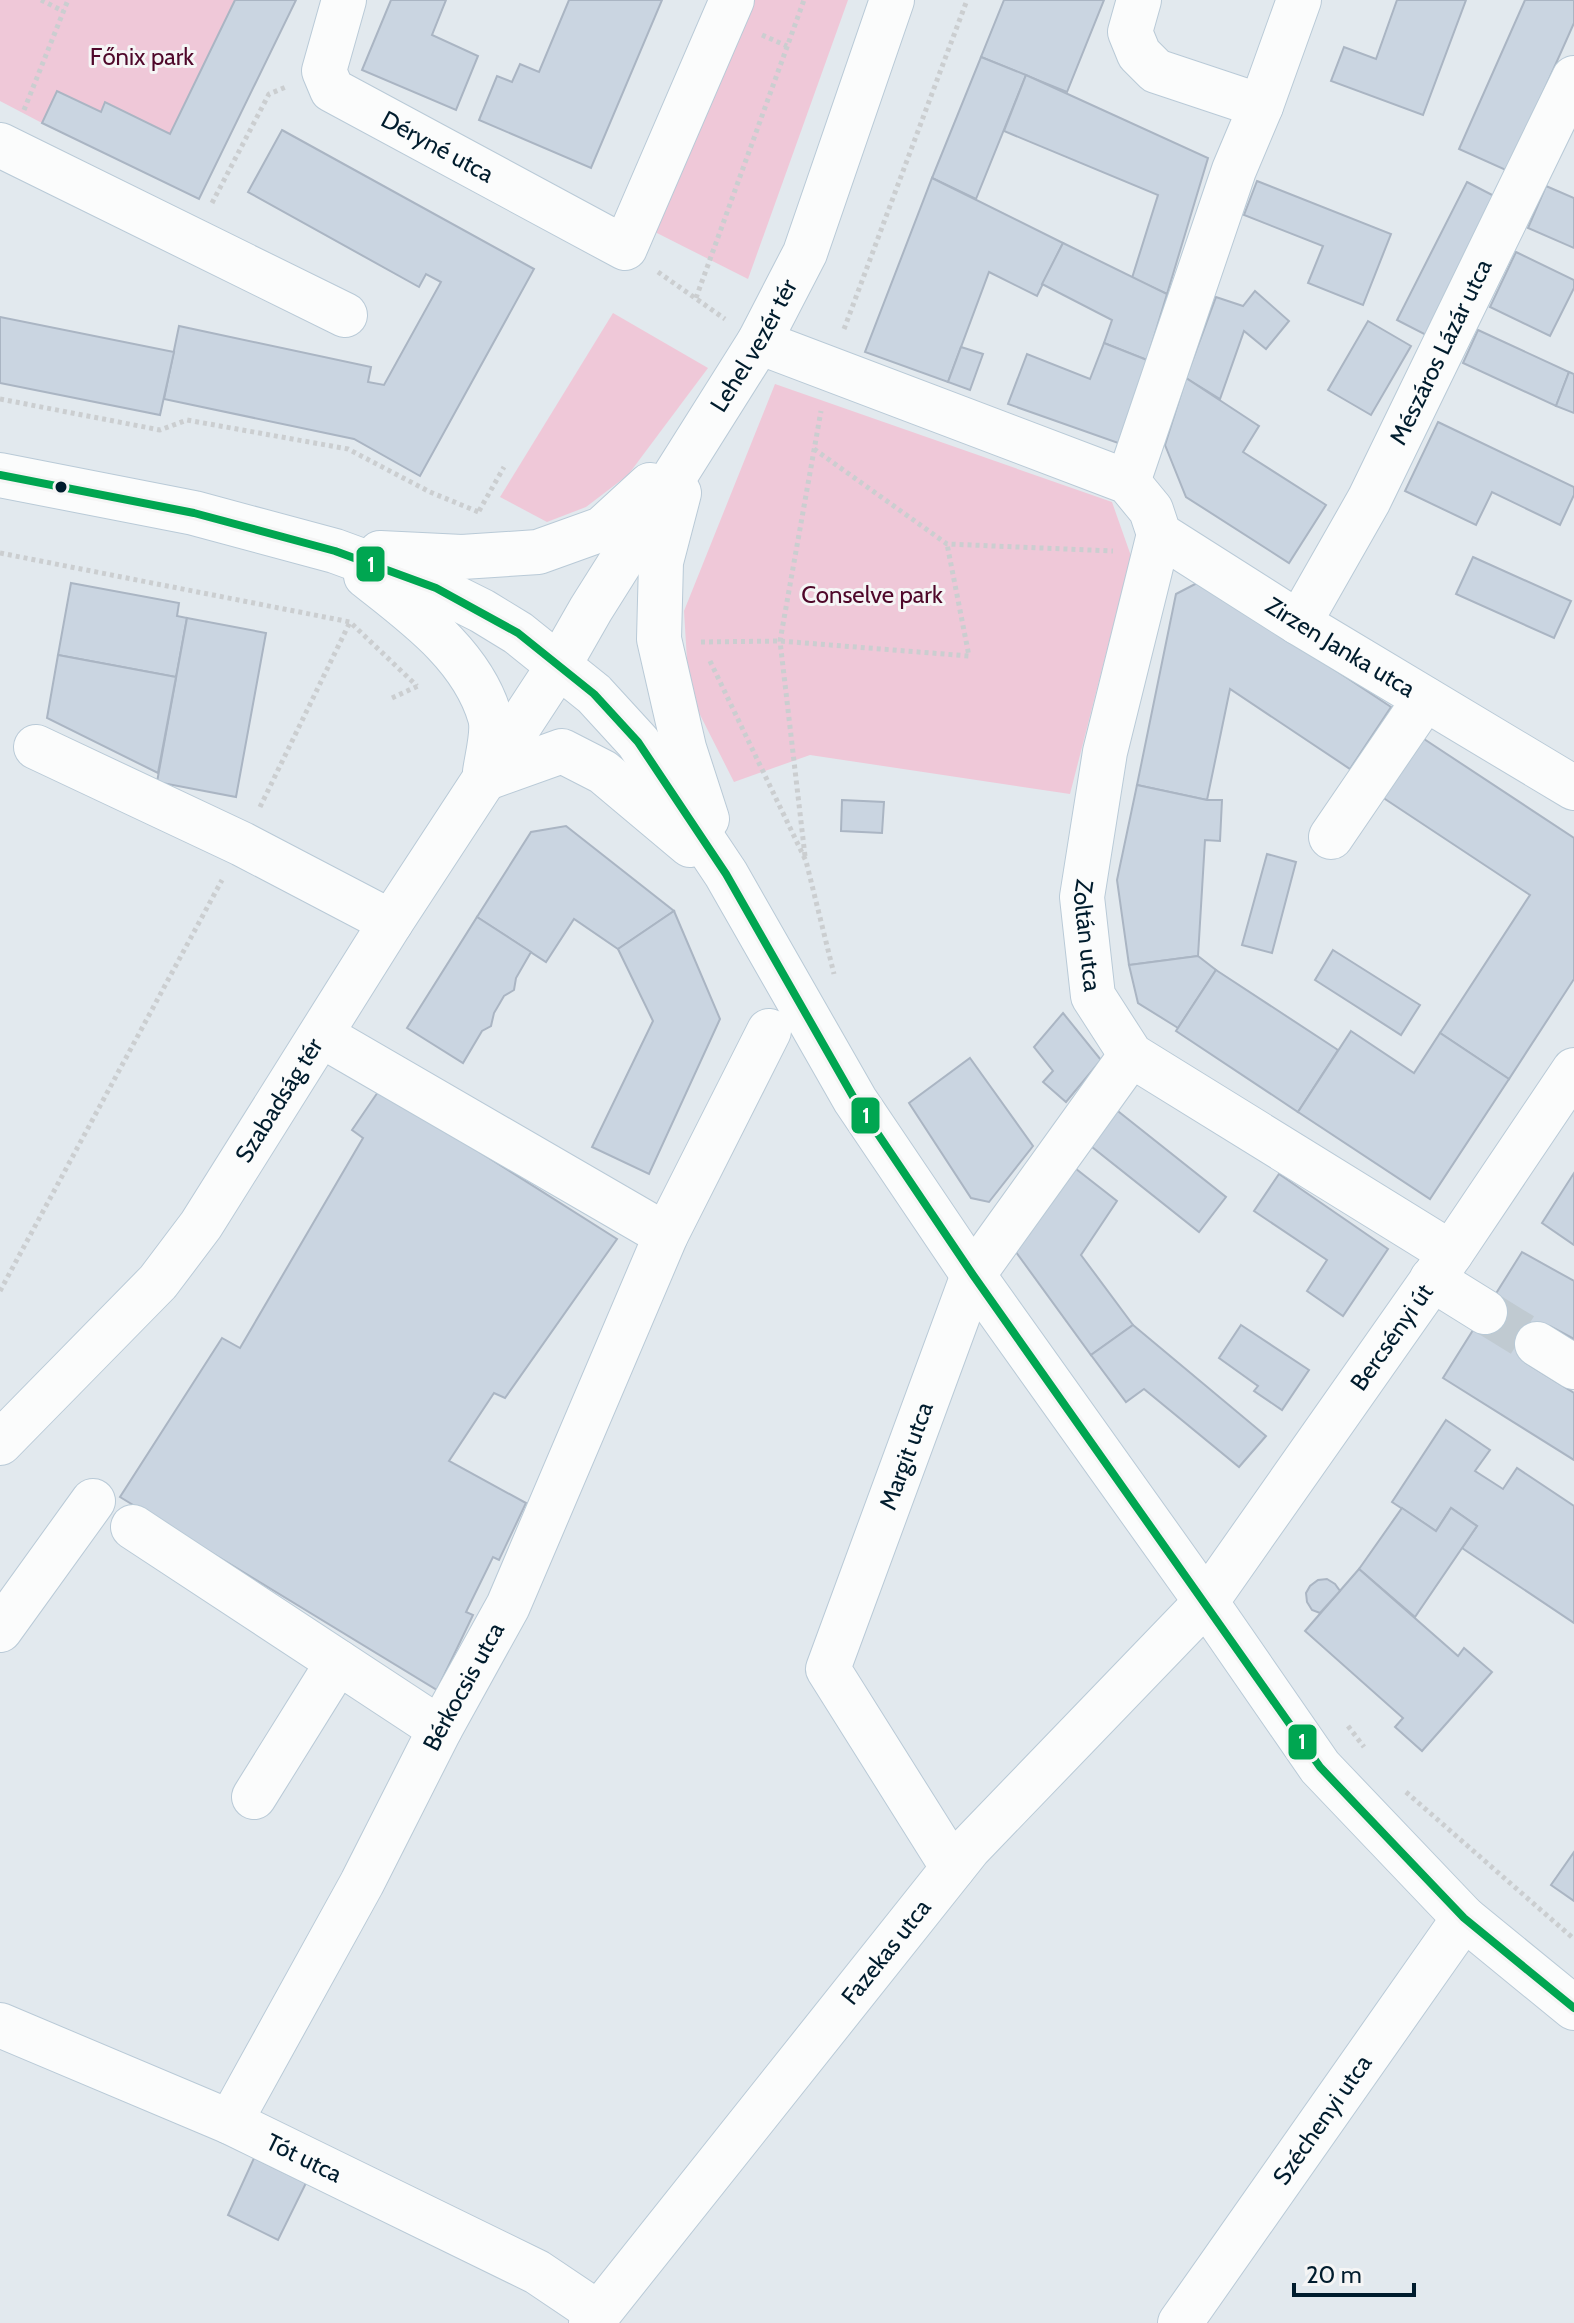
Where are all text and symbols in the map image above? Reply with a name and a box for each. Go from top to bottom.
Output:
park label: Főnix park [90,42,194,71]
street label: Déryné utca [376,104,499,189]
street label: Mészáros Lázár utca [1383,254,1498,449]
street label: Lehel vezér tér [704,274,803,417]
unlabelled marker [53,479,69,495]
line badge: 1 [355,545,386,583]
text: 1 [367,551,375,578]
park label: Conselve park [801,580,943,609]
street label: Zirzen Janka utca [1260,591,1421,703]
street label: Zoltán utca [1068,877,1107,993]
street label: Szabadság tér [229,1032,329,1168]
line badge: 1 [850,1096,881,1135]
text: 1 [862,1102,870,1129]
street label: Bercsényi út [1344,1278,1439,1396]
street label: Margit utca [873,1398,939,1514]
street label: Bérkocsis utca [416,1617,510,1756]
line badge: 1 [1287,1723,1318,1761]
text: 1 [1298,1728,1306,1755]
street label: Fazekas utca [835,1893,937,2010]
street label: Széchenyi utca [1266,2049,1378,2190]
street label: Tót utca [262,2127,347,2189]
scale bar [1294,2247,1414,2297]
text: 20 m [1306,2260,1362,2289]

